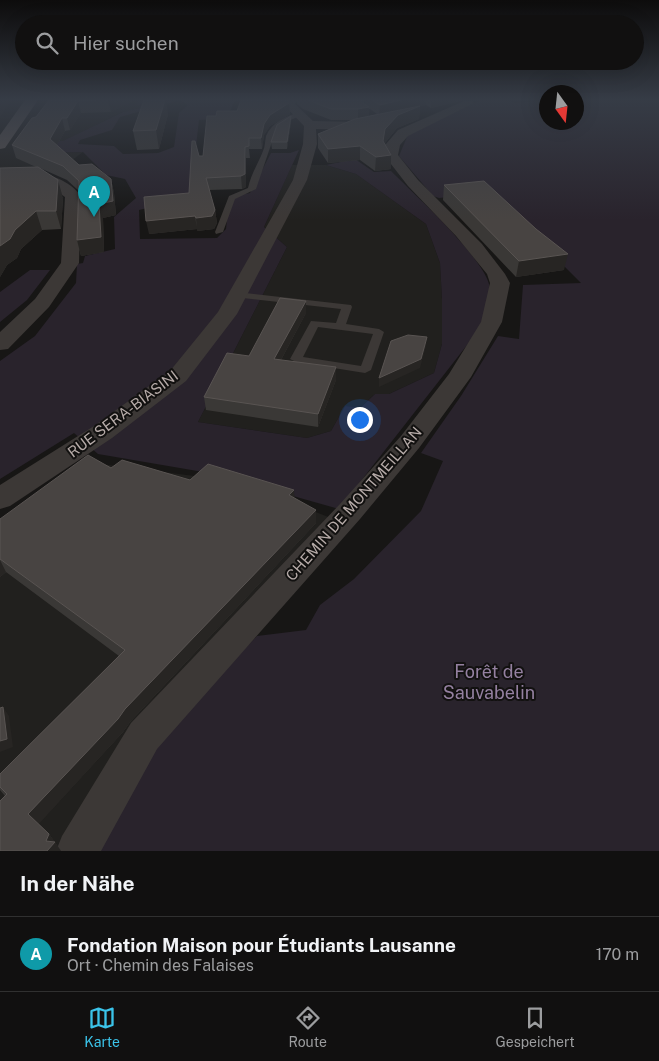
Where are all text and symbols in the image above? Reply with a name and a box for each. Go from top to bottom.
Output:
search box [15,15,644,70]
icon: search [33,29,61,57]
text: Hier suchen [73,32,179,54]
north arrow [539,85,584,130]
pin: A [78,176,110,217]
street label: RUE SERA-BIASINI [64,367,181,461]
your location [347,407,373,433]
street label: CHEMIN DE MONTMEILLAN [282,423,425,584]
park label: Forêt de Sauvabelin [443,661,535,703]
text: In der Nähe [20,871,135,896]
text: Fondation Maison pour Étudiants Lausanne [67,934,456,956]
text: A [30,945,42,964]
text: 170 m [596,945,639,964]
text: Ort · Chemin des Falaises [67,956,254,975]
tab: Karte [84,1004,120,1050]
tab: Route [288,1004,327,1050]
tab: Gespeichert [496,1004,575,1050]

